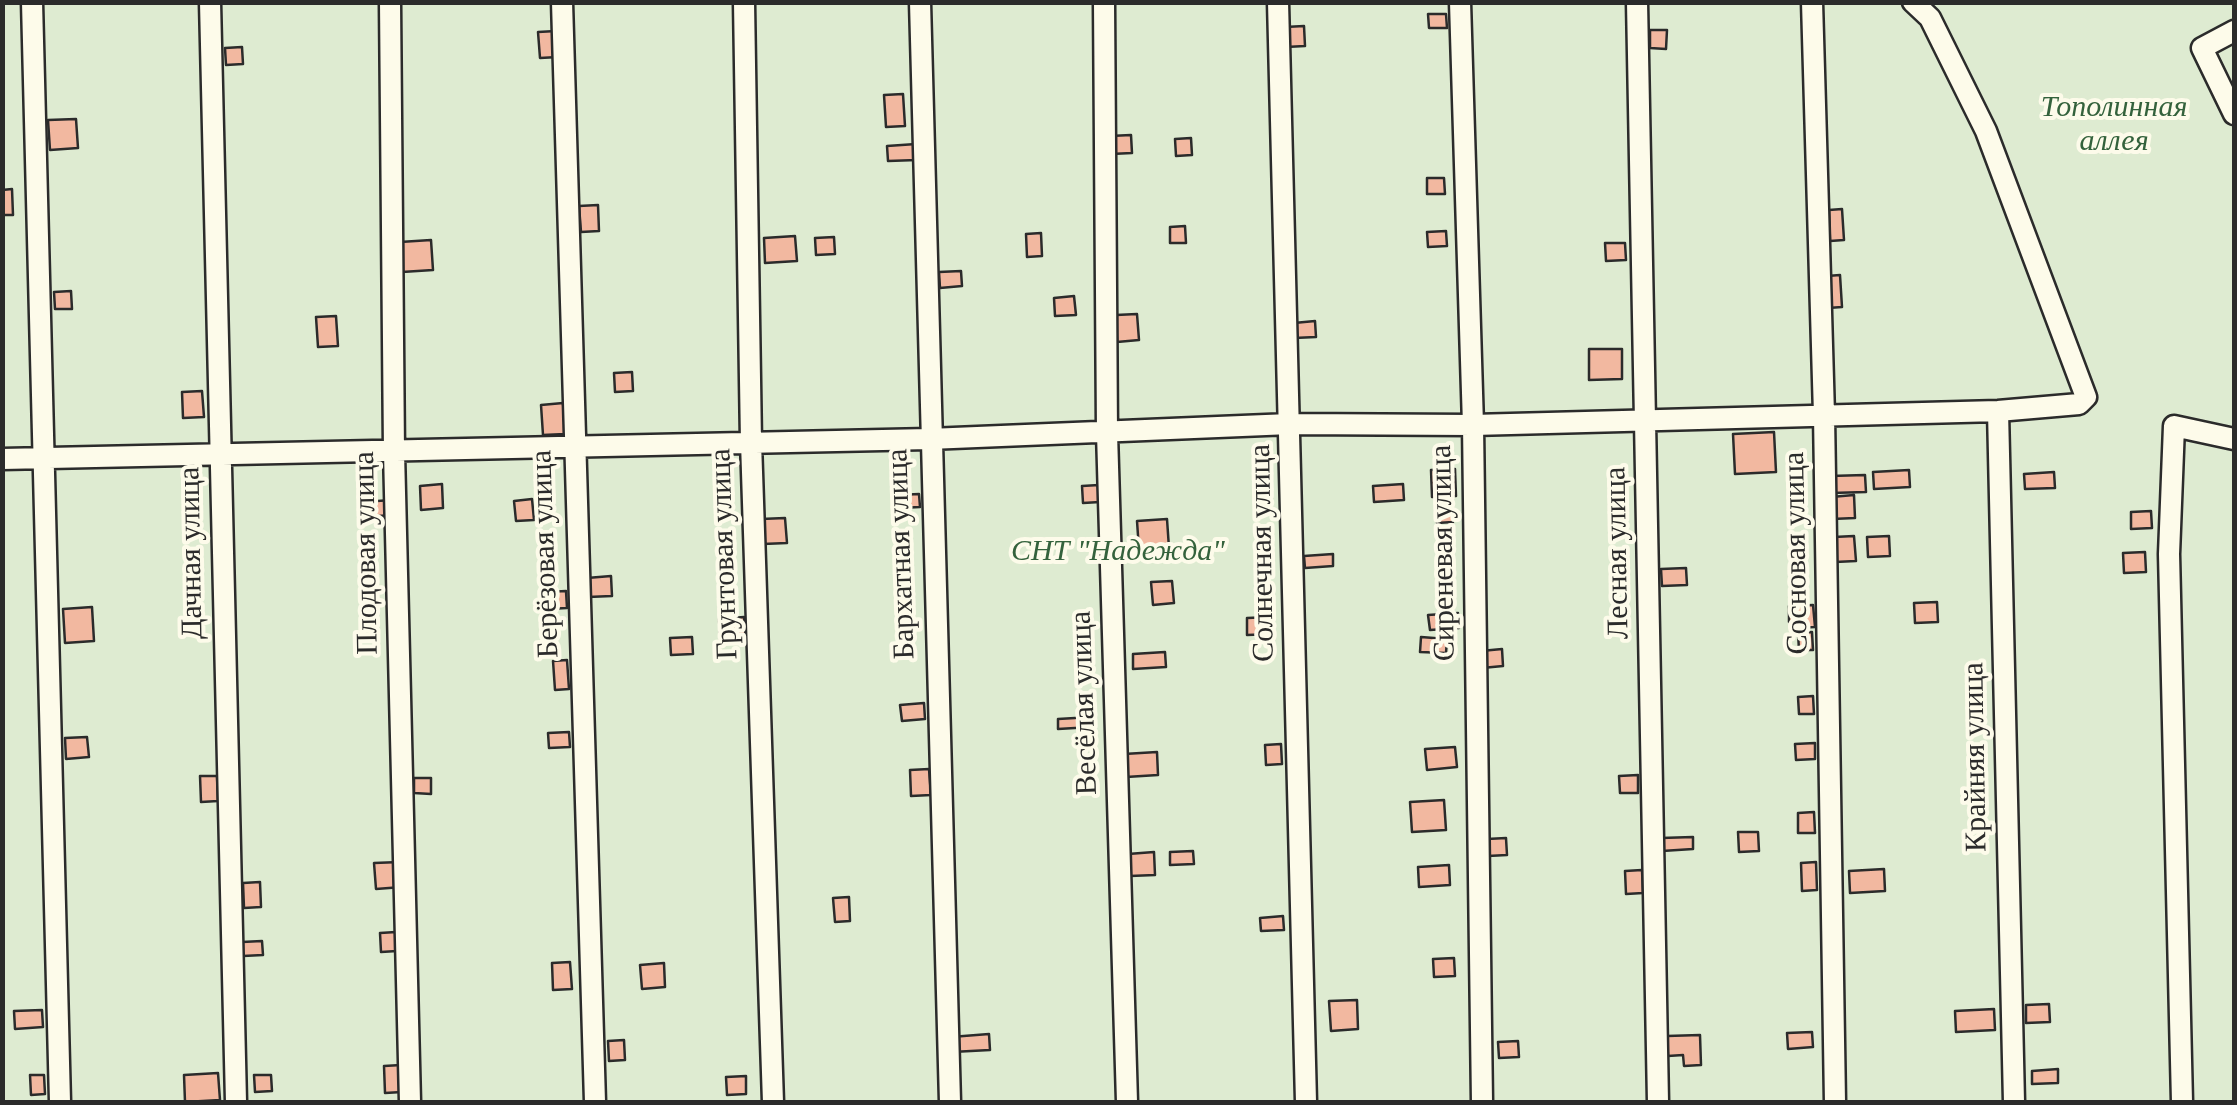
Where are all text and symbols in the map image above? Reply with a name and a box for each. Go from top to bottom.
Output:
park label: Тополинная аллея [2041,90,2187,160]
street label: Солнечная улица [1243,444,1283,662]
street label: Сиреневая улица [1424,445,1464,661]
street label: Грунтовая улица [703,448,747,660]
street label: Бархатная улица [880,448,924,660]
street label: Берёзовая улица [524,449,568,659]
street label: Плодовая улица [347,451,387,655]
street label: Сосновая улица [1777,451,1817,655]
street label: Дачная улица [172,466,212,640]
street label: Лесная улица [1598,467,1638,639]
park label: СНТ "Надежда" [1011,534,1225,570]
street label: Весёлая улица [1064,610,1106,796]
street label: Крайняя улица [1956,662,1996,852]

